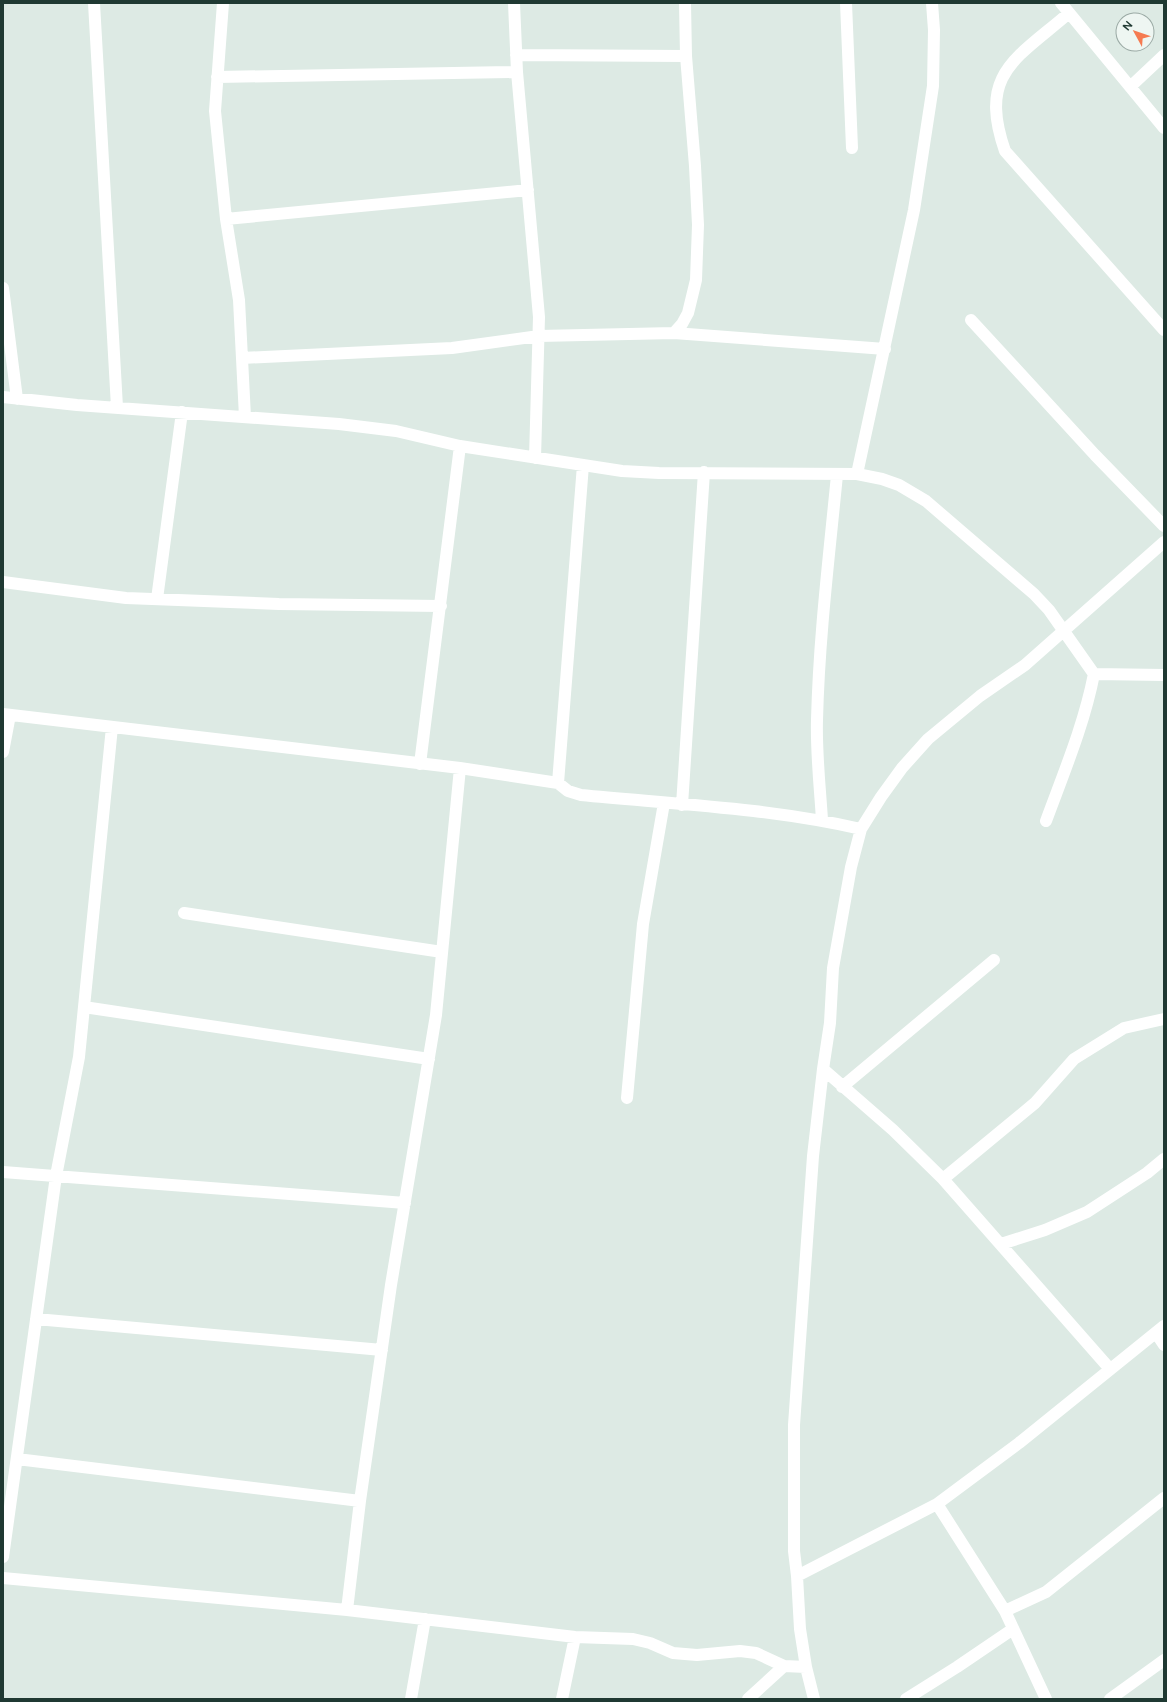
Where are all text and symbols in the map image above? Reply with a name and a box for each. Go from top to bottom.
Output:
north arrow [1115,12,1155,52]
text: N [1120,18,1135,33]

